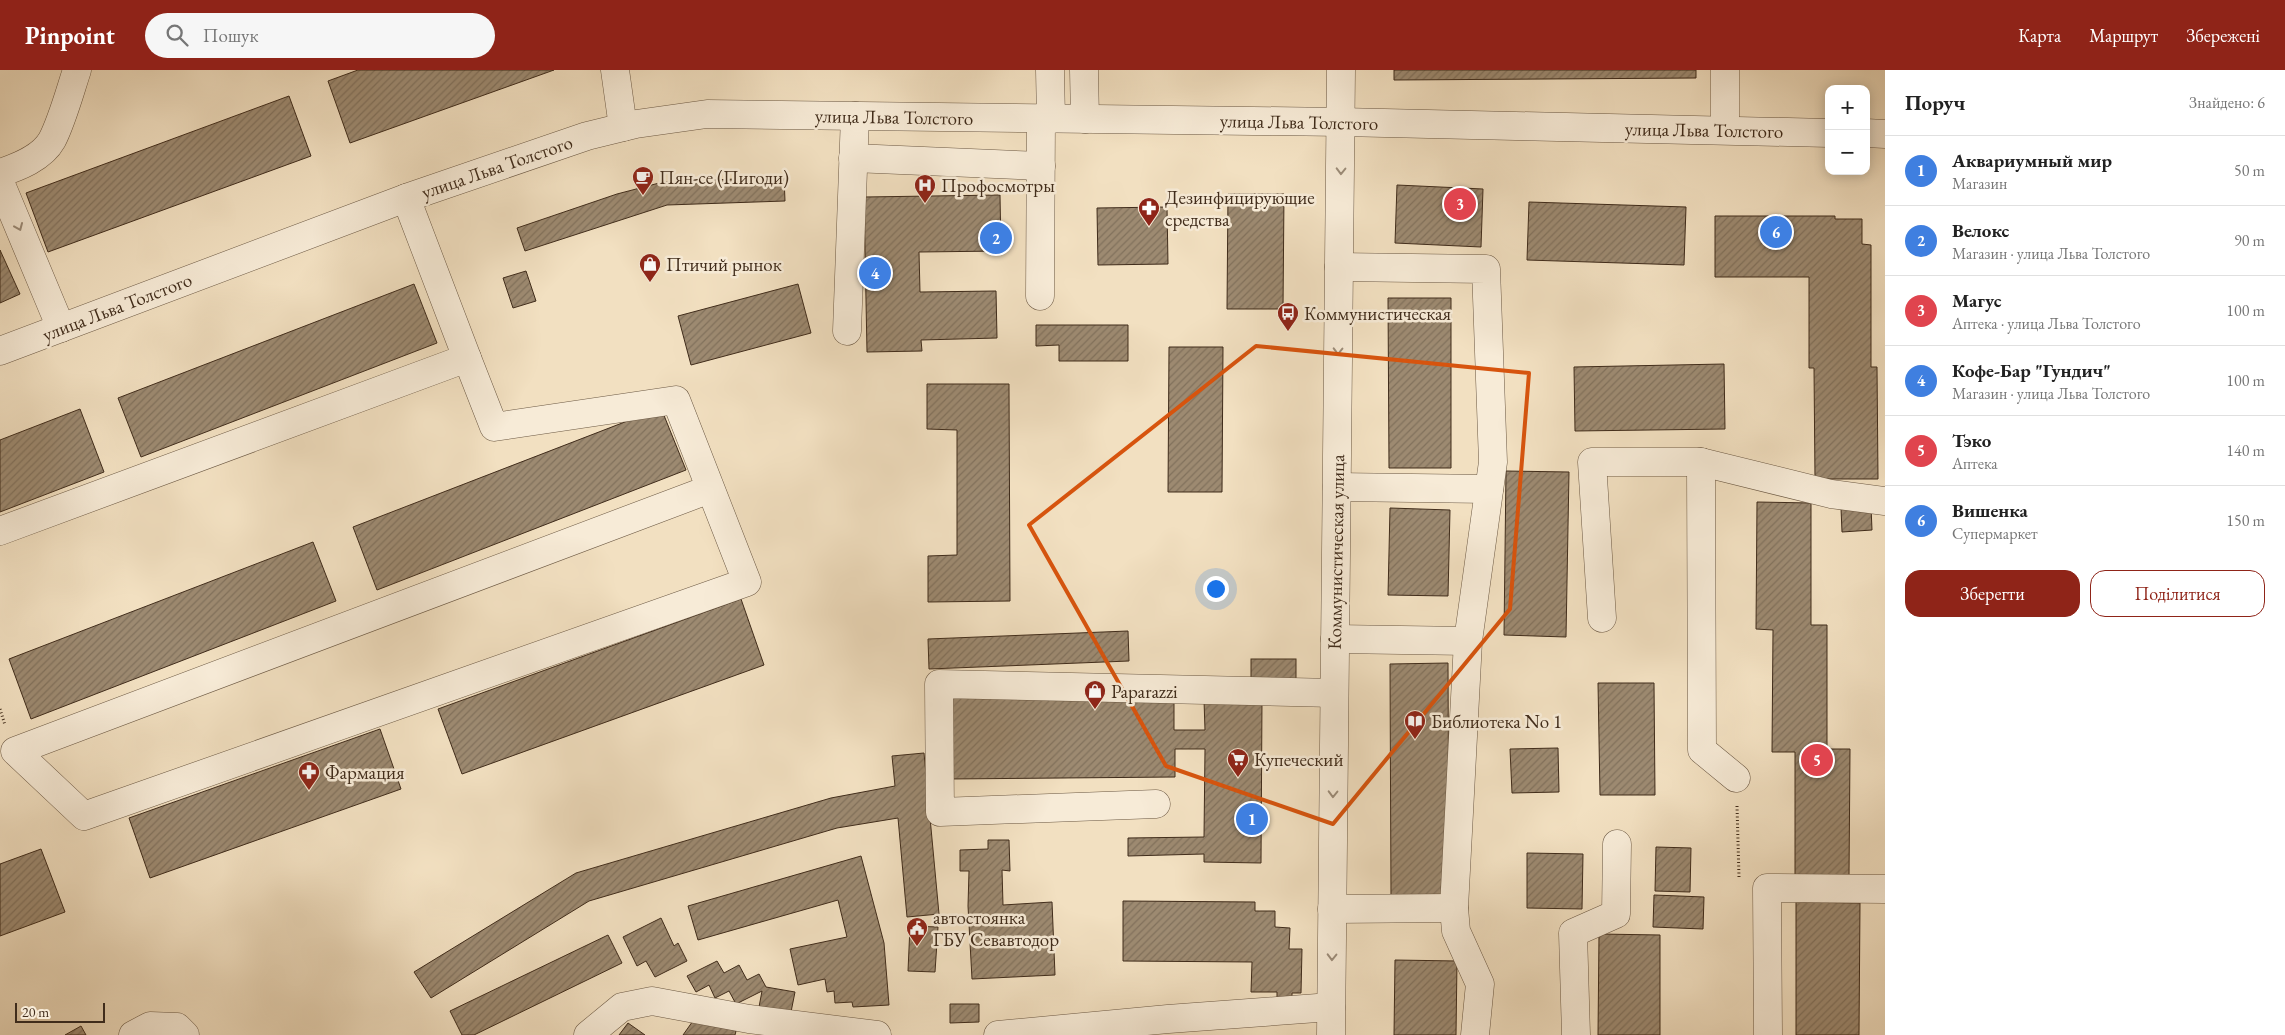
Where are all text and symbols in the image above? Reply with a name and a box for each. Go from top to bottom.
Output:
search box [145,13,495,58]
text: Pinpoint [25,20,115,51]
icon: search [163,21,191,49]
text: Пошук [203,23,259,48]
text: Карта [2018,24,2061,47]
text: Маршрут [2089,24,2158,47]
text: Збережені [2186,24,2260,47]
map controls [1825,85,1870,175]
button: + [1825,85,1870,130]
text: Поруч [1905,89,1965,116]
text: Знайдено: 6 [2189,92,2265,113]
street label: улица Льва Толстого [815,103,973,131]
street label: улица Льва Толстого [1220,108,1378,136]
street label: улица Льва Толстого [1625,116,1783,144]
street label: улица Льва Толстого [418,129,576,205]
button: − [1825,130,1870,175]
text: Аквариумный мир [1952,148,2112,173]
text: 1 [1917,160,1925,181]
text: 50 m [2234,160,2265,181]
cafe icon: Пян-се (Пигоди) [631,165,655,196]
place label: Пян-се (Пигоди) [659,165,789,190]
one-way arrow [1335,167,1346,175]
hospital icon: Профосмотры [913,173,937,204]
place label: Профосмотры [941,173,1055,198]
text: Магазин [1952,173,2007,194]
place label: Дезинфицирующие средства [1165,185,1315,232]
pin: 3 [1444,185,1476,223]
pharmacy icon: Дезинфицирующие средства [1137,196,1161,227]
pin: 6 [1760,213,1792,251]
text: Велокс [1952,218,2009,243]
pin: 2 [980,219,1012,257]
one-way arrow [13,223,23,231]
text: 2 [1917,230,1925,251]
text: 90 m [2234,230,2265,251]
text: Магазин · улица Льва Толстого [1952,243,2150,264]
shop icon: Птичий рынок [638,252,662,283]
place label: Птичий рынок [666,252,782,277]
pin: 4 [859,254,891,292]
street label: улица Льва Толстого [39,267,195,347]
text: Магус [1952,288,2002,313]
text: 3 [1917,300,1925,321]
text: 100 m [2226,300,2265,321]
bus stop icon: Коммунистическая [1276,301,1300,332]
place label: Коммунистическая [1304,301,1452,326]
text: Аптека · улица Льва Толстого [1952,313,2141,334]
one-way arrow [1333,348,1343,355]
text: Кофе-Бар "Гундич" [1952,358,2111,383]
text: 4 [1917,370,1925,391]
text: 100 m [2226,370,2265,391]
text: Магазин · улица Льва Толстого [1952,383,2150,404]
text: Тэко [1952,428,1991,453]
text: 5 [1917,440,1925,461]
text: 140 m [2226,440,2265,461]
text: Аптека [1952,453,1998,474]
street label: Коммунистическая улица [1322,454,1350,650]
text: Вишенка [1952,498,2028,523]
text: 6 [1917,510,1925,531]
text: 150 m [2226,510,2265,531]
text: Супермаркет [1952,523,2038,544]
button: Зберегти [1905,570,2080,617]
button: Поділитися [2090,570,2265,617]
your location [1203,576,1229,602]
shop icon: Paparazzi [1083,679,1107,710]
place label: Paparazzi [1111,679,1178,704]
library icon: Библиотека No 1 [1403,709,1427,740]
place label: Библиотека No 1 [1431,709,1562,734]
pin: 5 [1801,741,1833,779]
supermarket icon: Купеческий [1226,747,1250,778]
place label: Купеческий [1254,747,1343,772]
pharmacy icon: Фармация [297,760,321,791]
place label: Фармация [325,760,405,785]
one-way arrow [1328,790,1338,798]
pin: 1 [1236,800,1268,838]
place label: автостоянка ГБУ Севавтодор [933,905,1059,952]
public building icon: автостоянка ГБУ Севавтодор [905,916,929,947]
one-way arrow [1327,954,1337,962]
scale bar [15,1000,105,1023]
text: 20 m [22,1003,49,1021]

